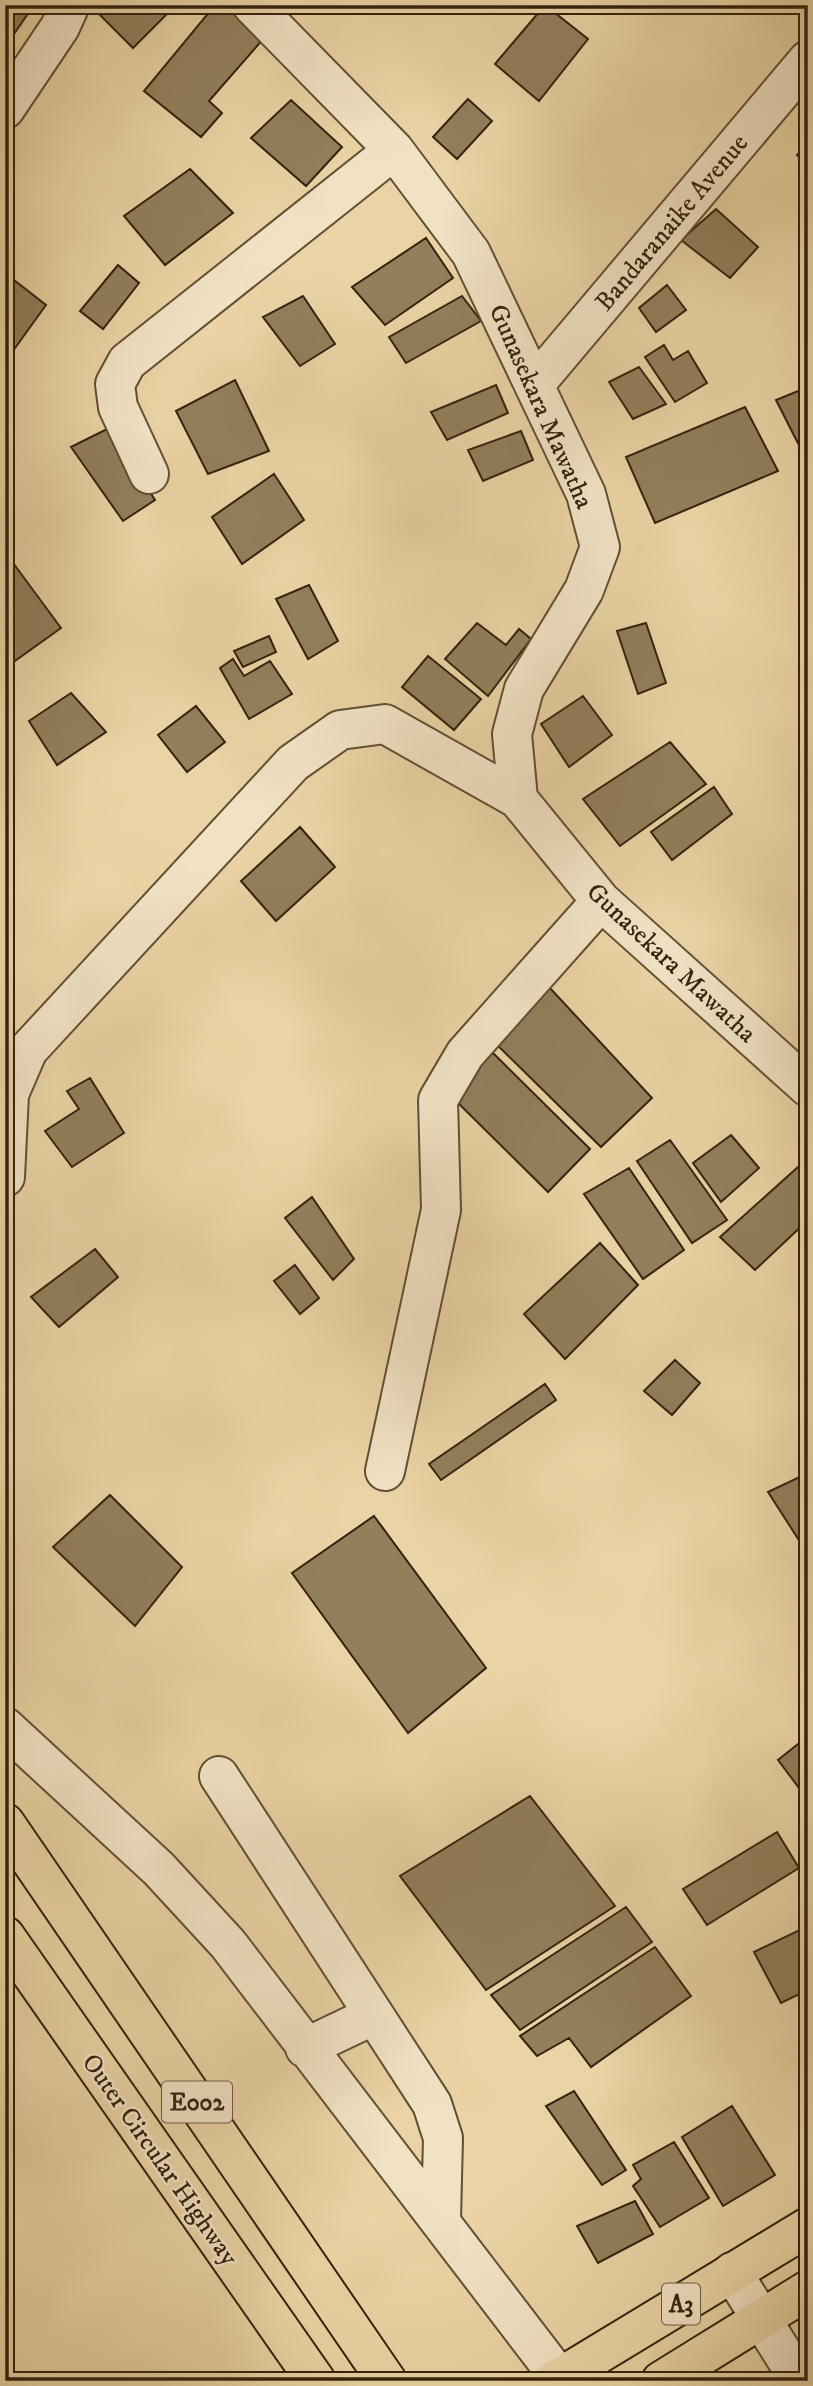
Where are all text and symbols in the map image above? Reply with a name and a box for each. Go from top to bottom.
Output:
street label: Bandaranaike Avenue [588,128,756,318]
street label: Gunasekara Mawatha [481,299,601,514]
street label: Gunasekara Mawatha [579,876,763,1050]
street label: Outer Circular Highway [74,2048,246,2273]
road number: E002 [162,2082,232,2122]
road number: A3 [662,2284,700,2325]

